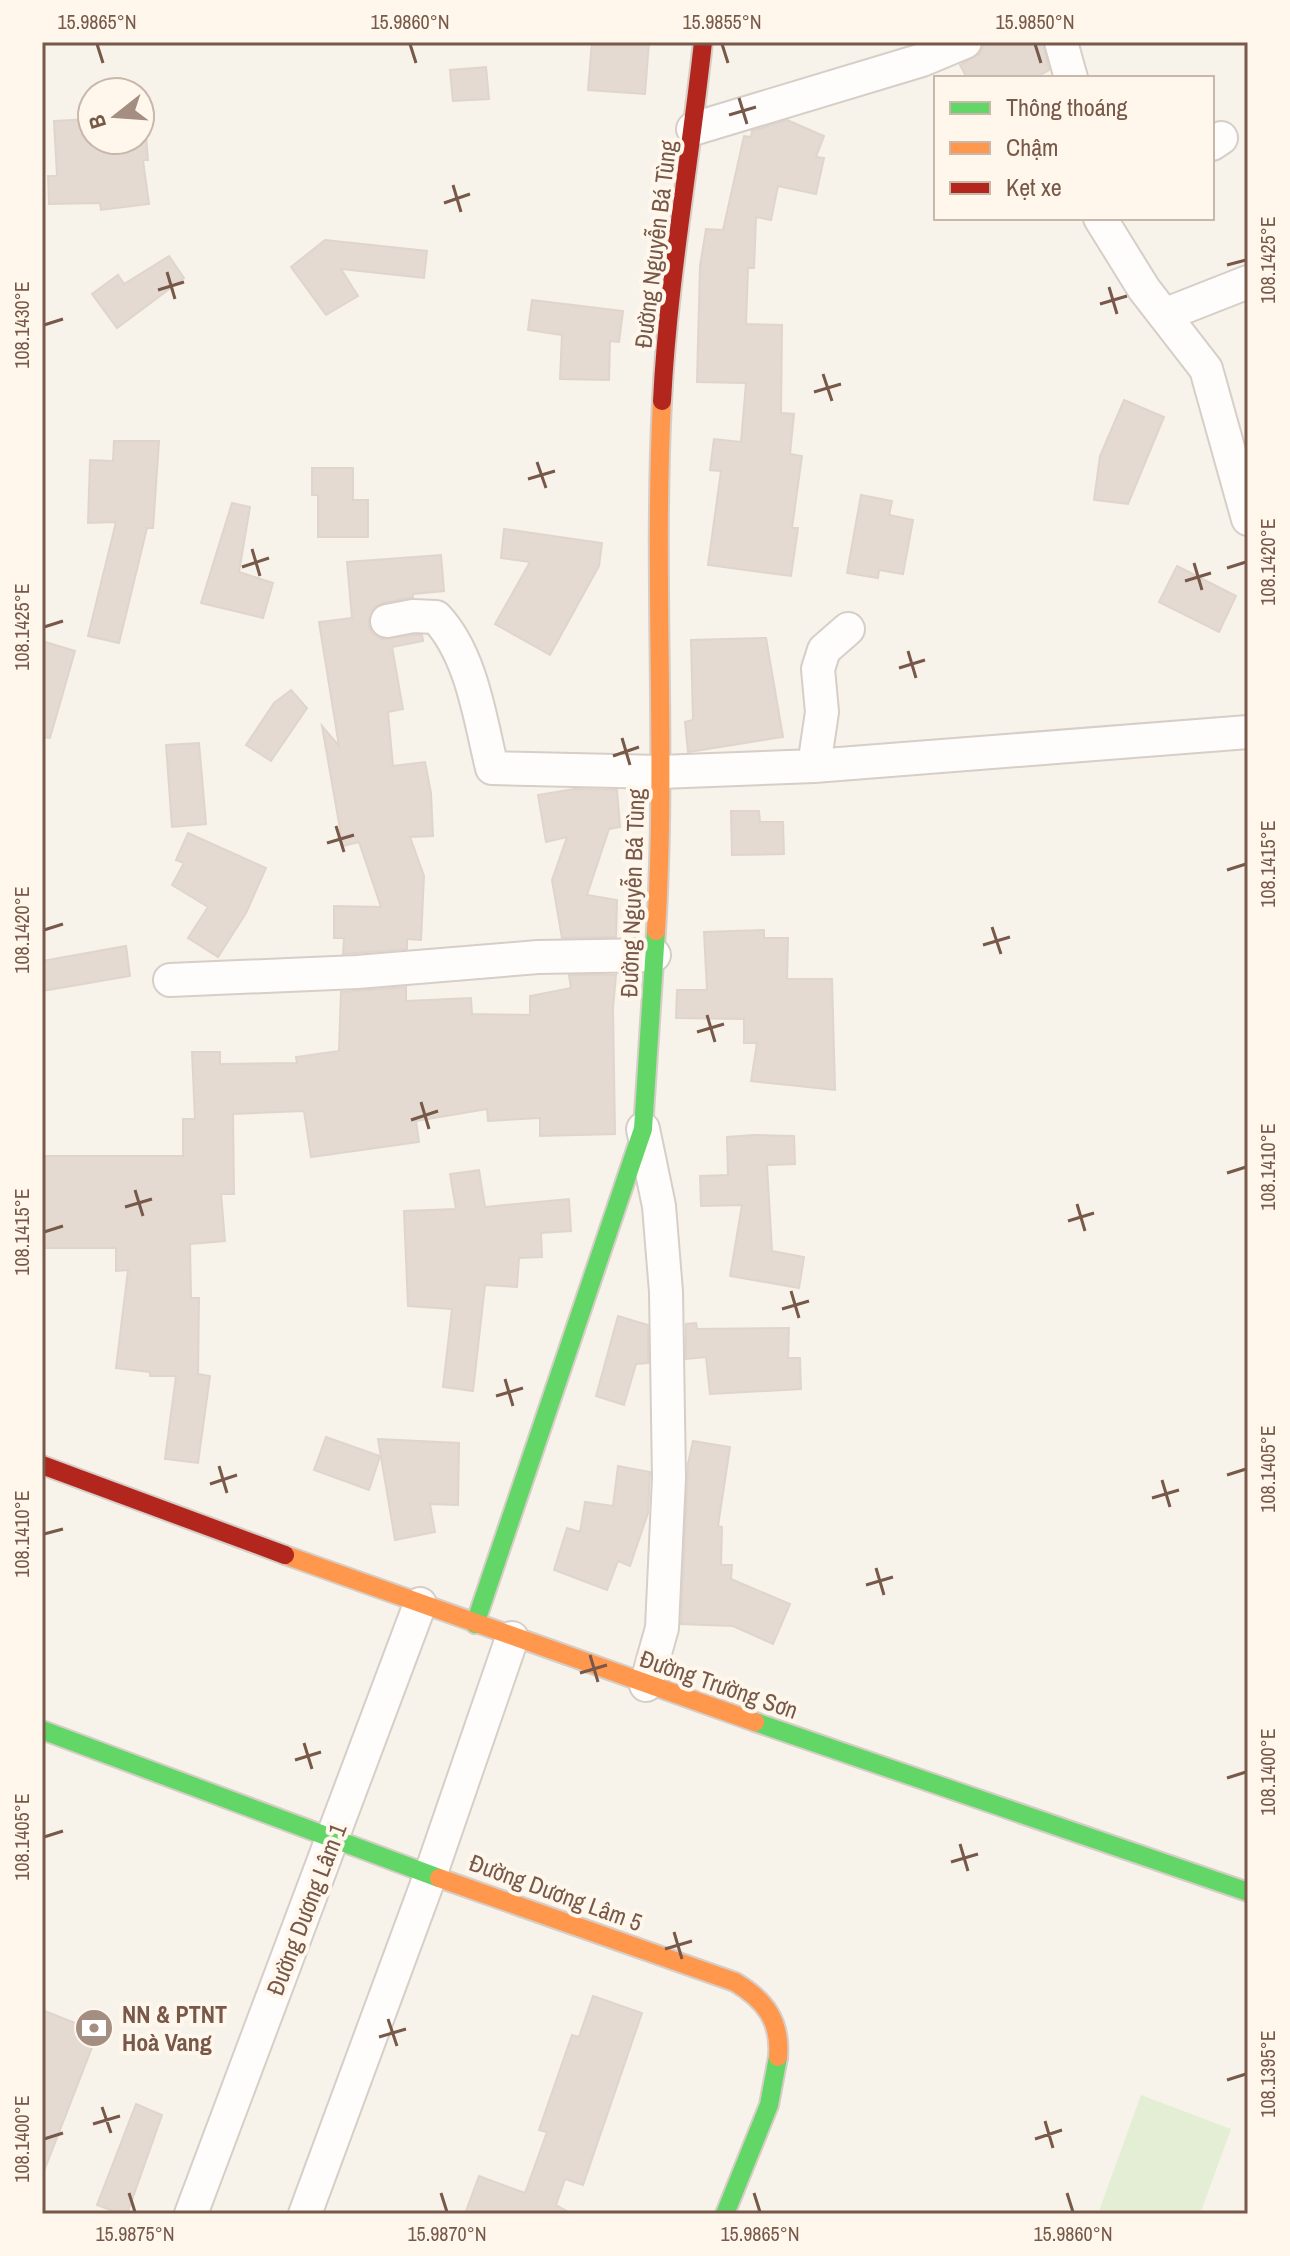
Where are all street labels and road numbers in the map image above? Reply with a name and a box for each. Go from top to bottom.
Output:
street label: Đường Nguyễn Bá Tùng [626,138,684,350]
street label: Đường Nguyễn Bá Tùng [612,788,652,998]
street label: Đường Trường Sơn [636,1642,802,1726]
street label: Đường Dương Lâm 1 [259,1818,353,2000]
street label: Đường Dương Lâm 5 [465,1846,647,1938]

